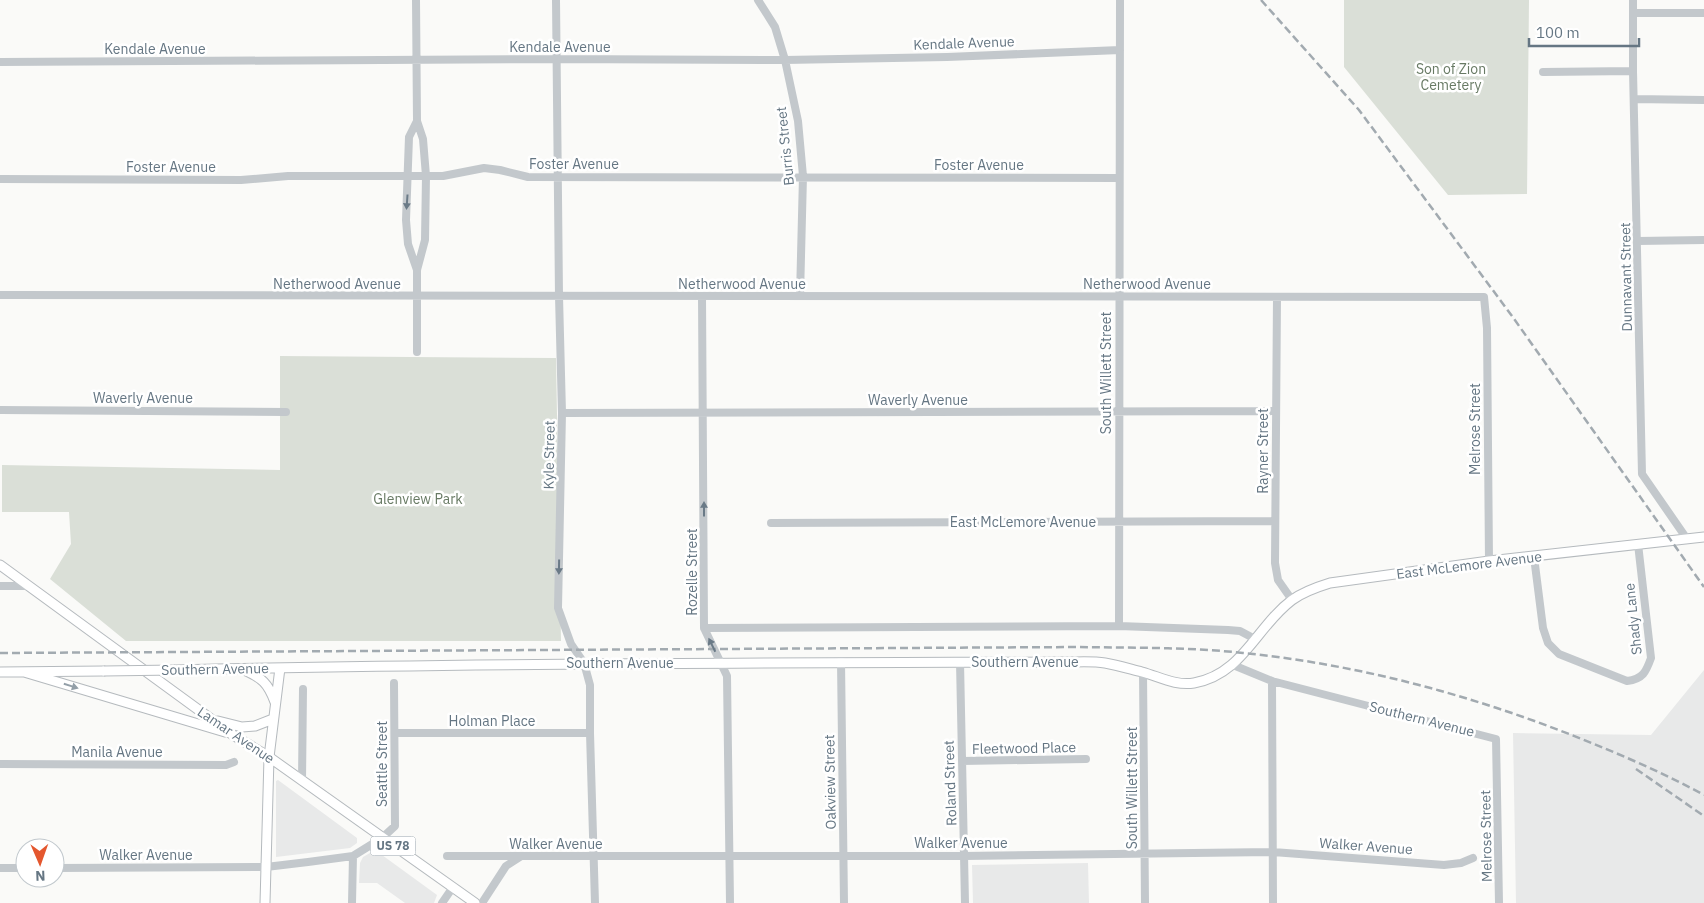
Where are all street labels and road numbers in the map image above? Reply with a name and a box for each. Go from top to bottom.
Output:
street label: Kendale Avenue [913,32,1015,54]
street label: Kendale Avenue [509,38,611,56]
street label: Kendale Avenue [104,40,206,58]
street label: Burris Street [772,106,798,186]
street label: Foster Avenue [529,155,619,173]
street label: Foster Avenue [934,156,1024,174]
street label: Foster Avenue [126,158,216,176]
street label: Dunnavant Street [1616,222,1636,332]
street label: Netherwood Avenue [273,275,401,293]
street label: Netherwood Avenue [678,275,806,293]
street label: Netherwood Avenue [1083,275,1211,293]
street label: South Willett Street [1097,312,1115,434]
street label: Melrose Street [1466,383,1484,475]
street label: Waverly Avenue [93,389,193,407]
street label: Waverly Avenue [868,391,968,409]
street label: Rayner Street [1254,408,1272,494]
street label: Kyle Street [539,420,559,490]
street label: East McLemore Avenue [950,513,1097,531]
street label: Rozelle Street [683,528,701,616]
street label: East McLemore Avenue [1395,547,1543,583]
street label: Shady Lane [1620,582,1646,656]
street label: Southern Avenue [971,653,1079,671]
street label: Southern Avenue [566,654,674,672]
street label: Southern Avenue [161,659,269,679]
street label: Southern Avenue [1368,697,1477,741]
street label: Lamar Avenue [194,703,278,768]
street label: Holman Place [449,712,536,730]
street label: Seattle Street [373,721,391,807]
street label: South Willett Street [1123,727,1141,849]
street label: Oakview Street [820,734,840,830]
street label: Fleetwood Place [972,738,1077,758]
street label: Roland Street [940,740,960,826]
street label: Manila Avenue [71,743,163,761]
street label: Melrose Street [1476,790,1496,882]
street label: Walker Avenue [914,834,1008,852]
street label: Walker Avenue [1319,834,1414,858]
street label: Walker Avenue [509,835,603,853]
road number: US 78 [370,836,416,856]
street label: Walker Avenue [99,846,193,864]

